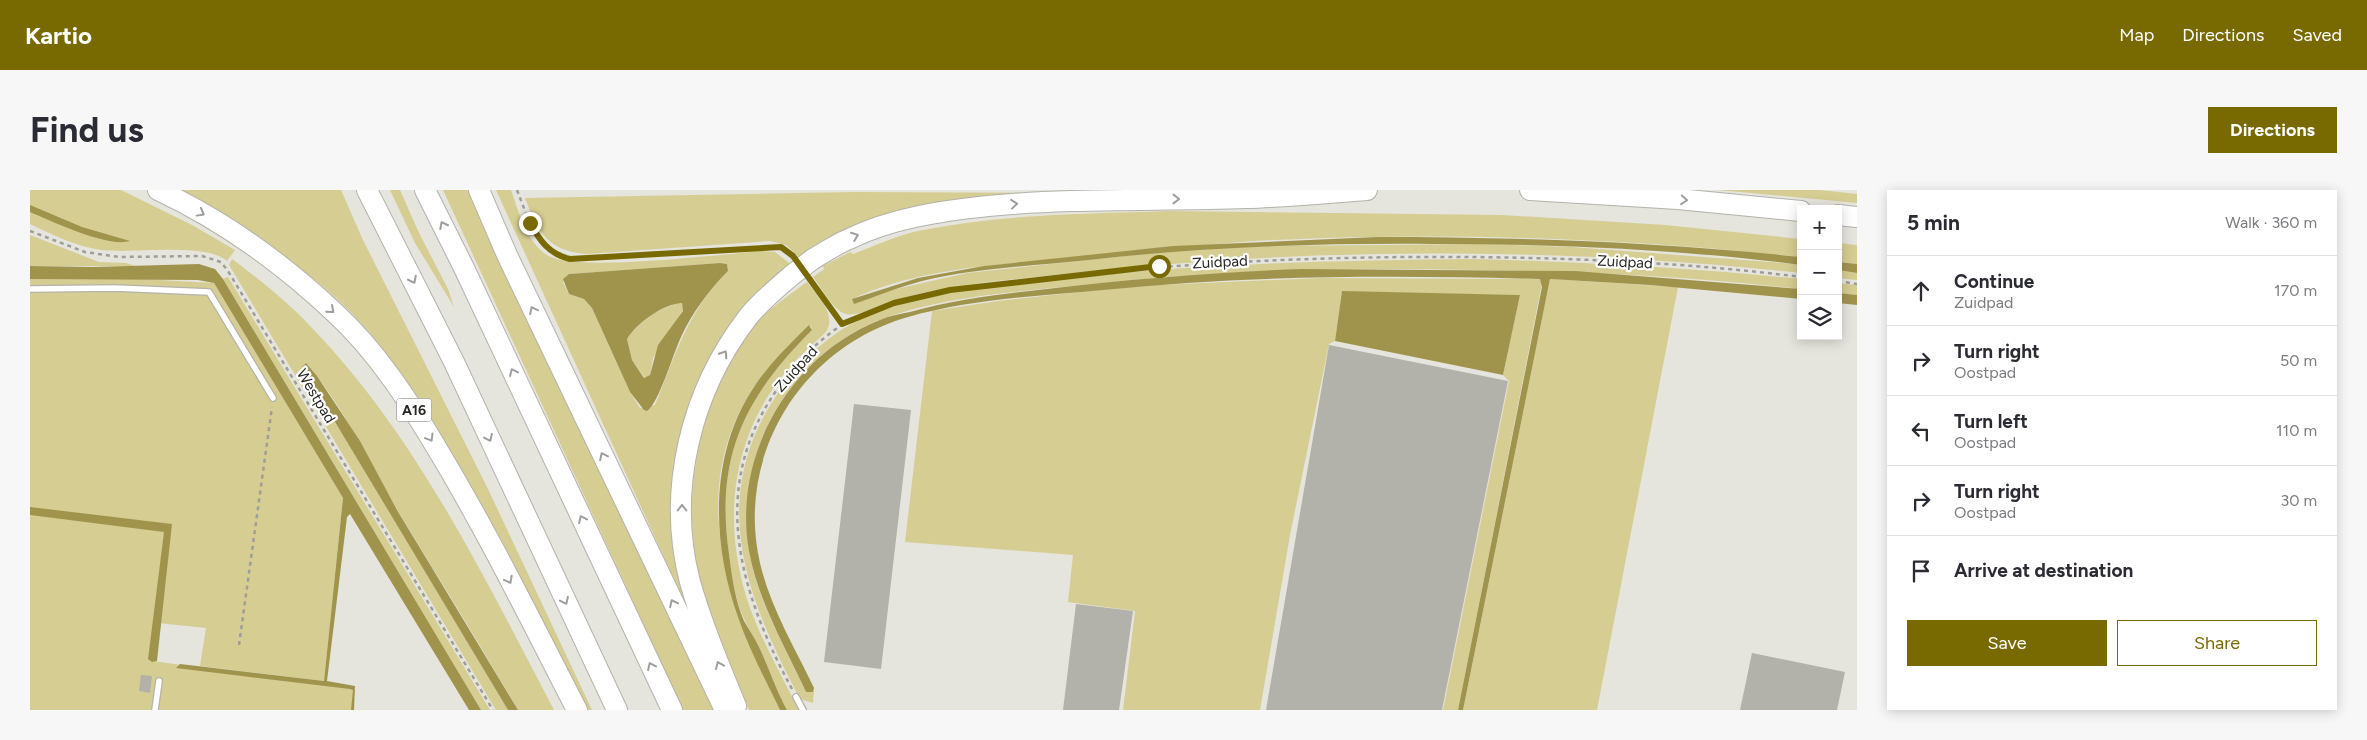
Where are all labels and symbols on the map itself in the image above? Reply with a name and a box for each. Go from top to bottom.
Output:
one-way arrow [1172,194,1180,204]
one-way arrow [1680,194,1688,205]
one-way arrow [1010,199,1018,210]
one-way arrow [195,207,204,217]
route end [519,212,542,235]
one-way arrow [439,222,449,231]
one-way arrow [850,232,859,242]
street label: Zuidpad [1192,252,1248,272]
street label: Zuidpad [1597,252,1653,272]
route start [1148,255,1171,278]
one-way arrow [407,275,417,284]
one-way arrow [326,304,335,313]
one-way arrow [529,306,539,315]
street label: Zuidpad [771,342,821,396]
one-way arrow [718,350,727,359]
street label: Westpad [293,366,339,426]
one-way arrow [509,368,519,377]
road number: A16 [396,398,432,422]
one-way arrow [424,432,434,441]
one-way arrow [483,433,493,442]
one-way arrow [599,452,609,461]
one-way arrow [677,504,687,512]
one-way arrow [578,515,588,524]
one-way arrow [503,574,513,583]
one-way arrow [559,596,570,605]
one-way arrow [669,599,679,608]
one-way arrow [715,661,725,670]
one-way arrow [647,662,658,671]

